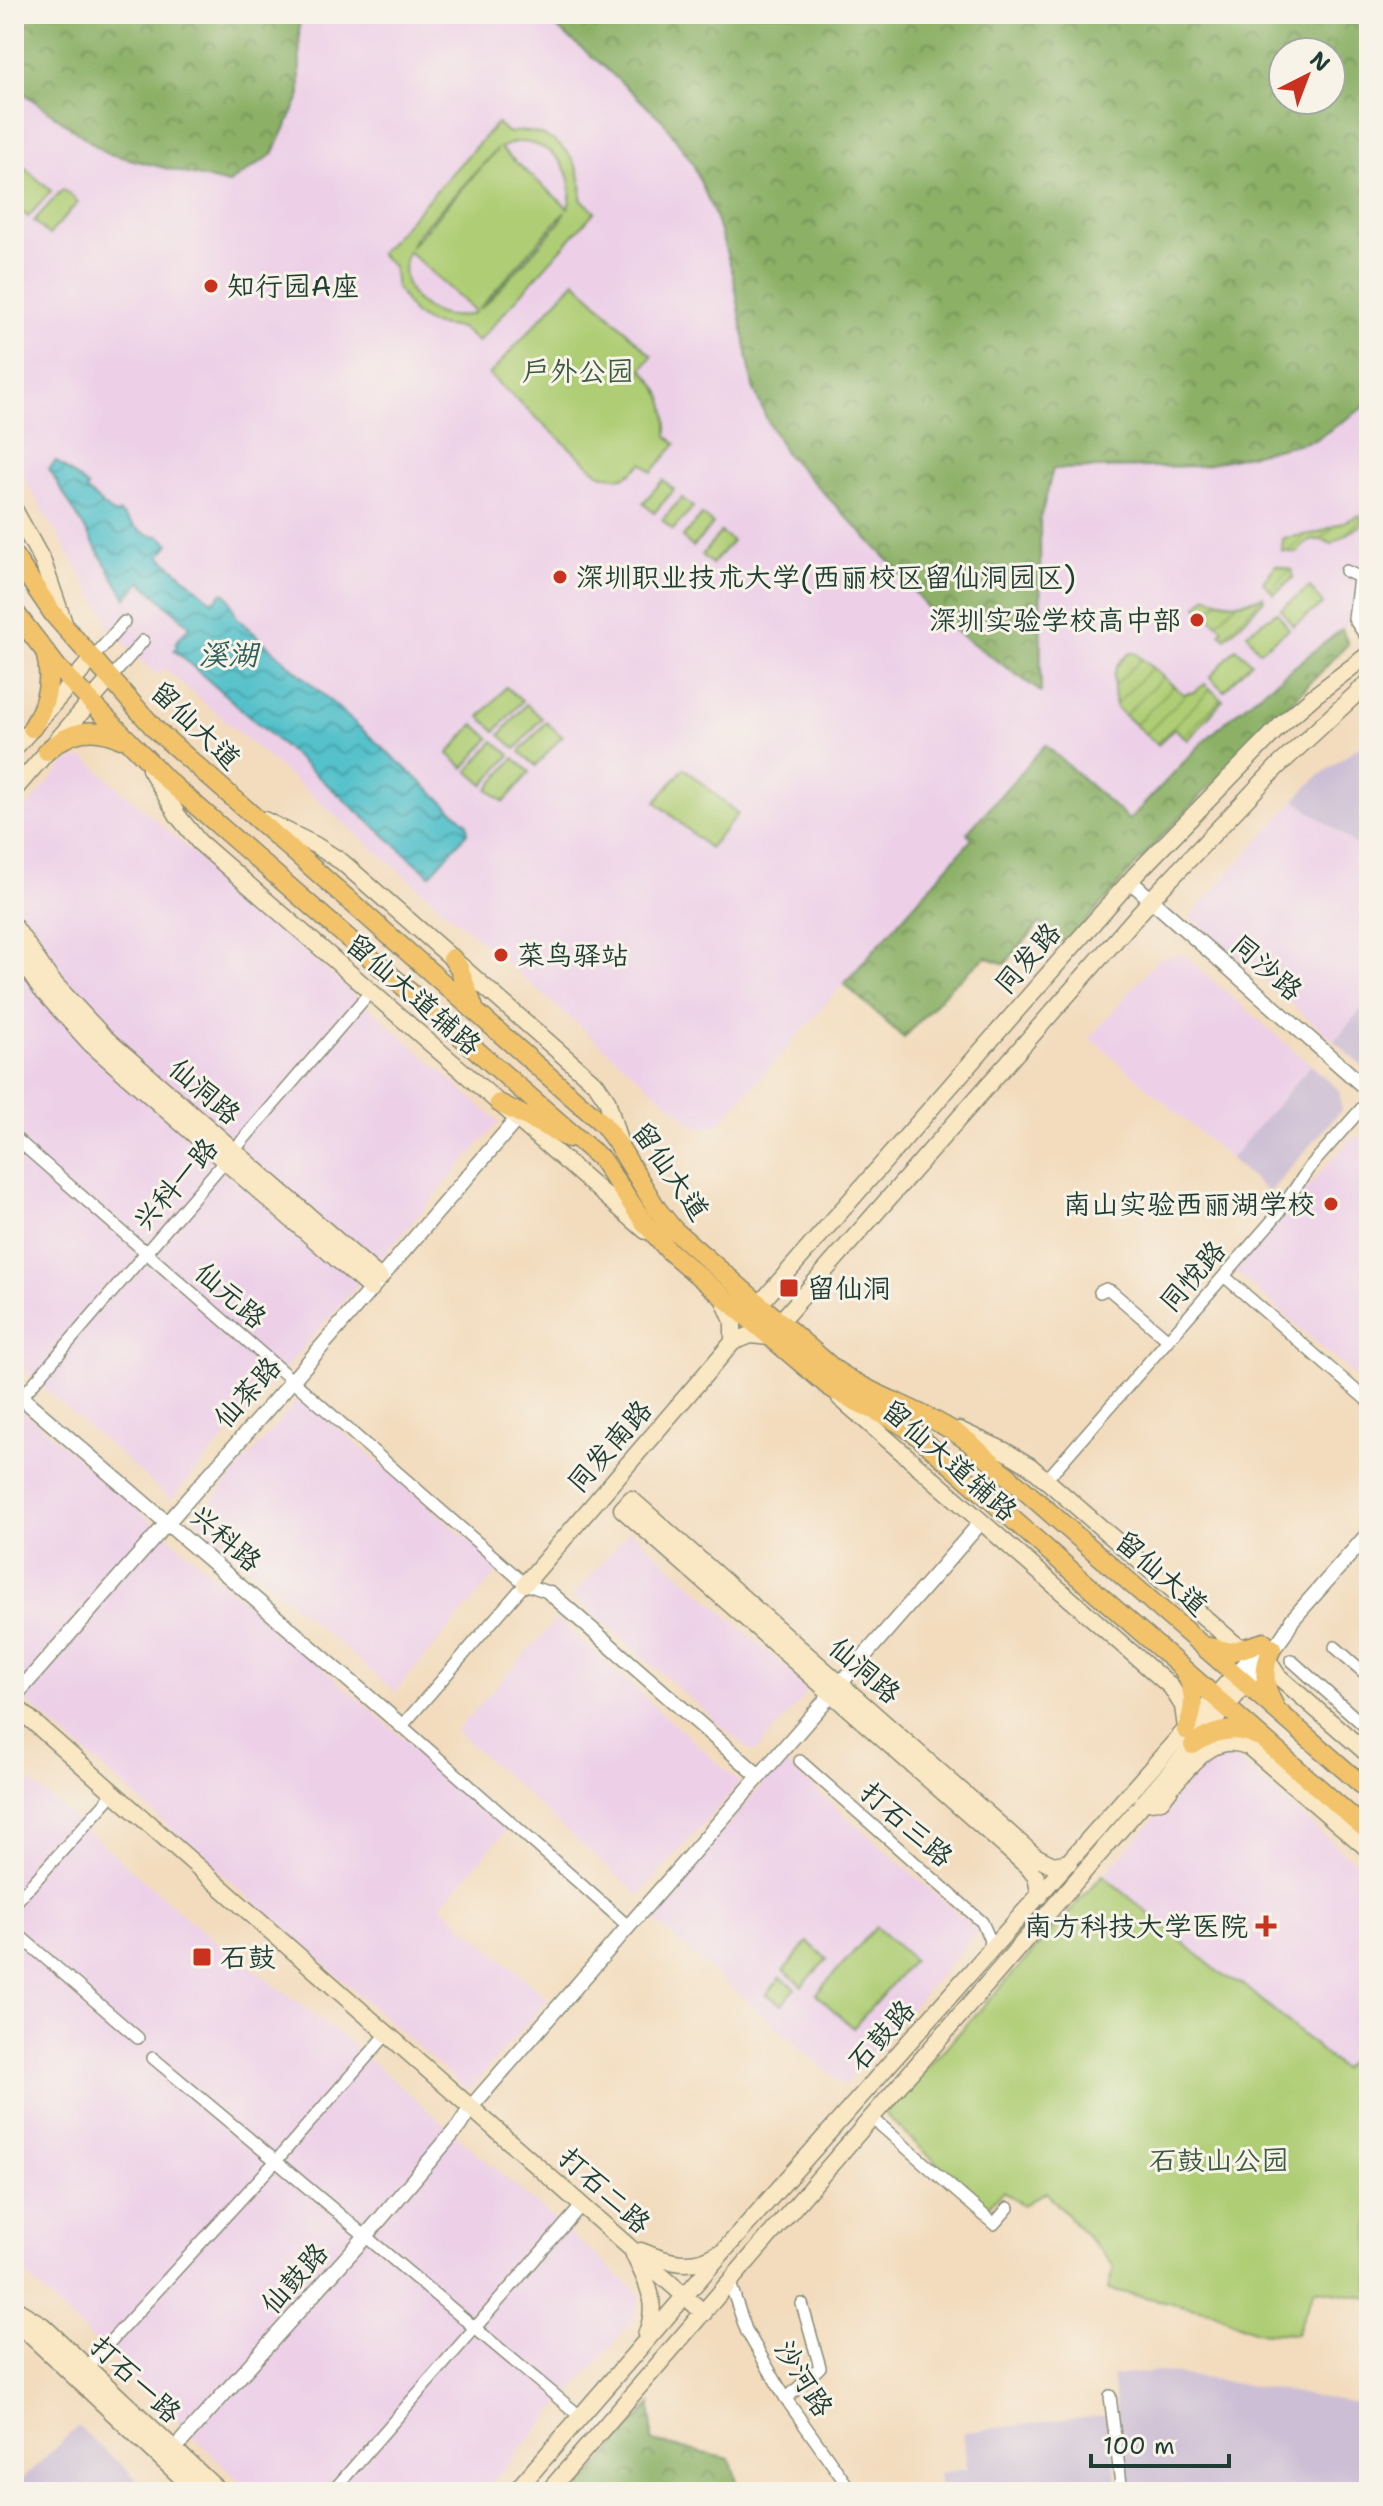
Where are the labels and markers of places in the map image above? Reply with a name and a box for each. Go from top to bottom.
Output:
place label: 知行园A座 [227,267,359,305]
marker: 知行园A座 [202,277,220,295]
place label: 深圳职业技术大学(西丽校区留仙洞园区) [576,558,1076,596]
marker: 深圳职业技术大学(西丽校区留仙洞园区) [551,568,569,586]
place label: 深圳实验学校高中部 [929,601,1181,639]
marker: 深圳实验学校高中部 [1188,611,1206,629]
place label: 菜鸟驿站 [517,936,629,974]
marker: 菜鸟驿站 [492,946,510,964]
place label: 南山实验西丽湖学校 [1063,1185,1315,1223]
marker: 南山实验西丽湖学校 [1322,1195,1340,1213]
place label: 留仙洞 [807,1269,891,1307]
marker: 留仙洞 [778,1277,800,1299]
place label: 南方科技大学医院 [1024,1907,1248,1945]
marker: 南方科技大学医院 [1255,1915,1277,1937]
place label: 石鼓 [220,1938,276,1976]
marker: 石鼓 [191,1946,213,1968]

